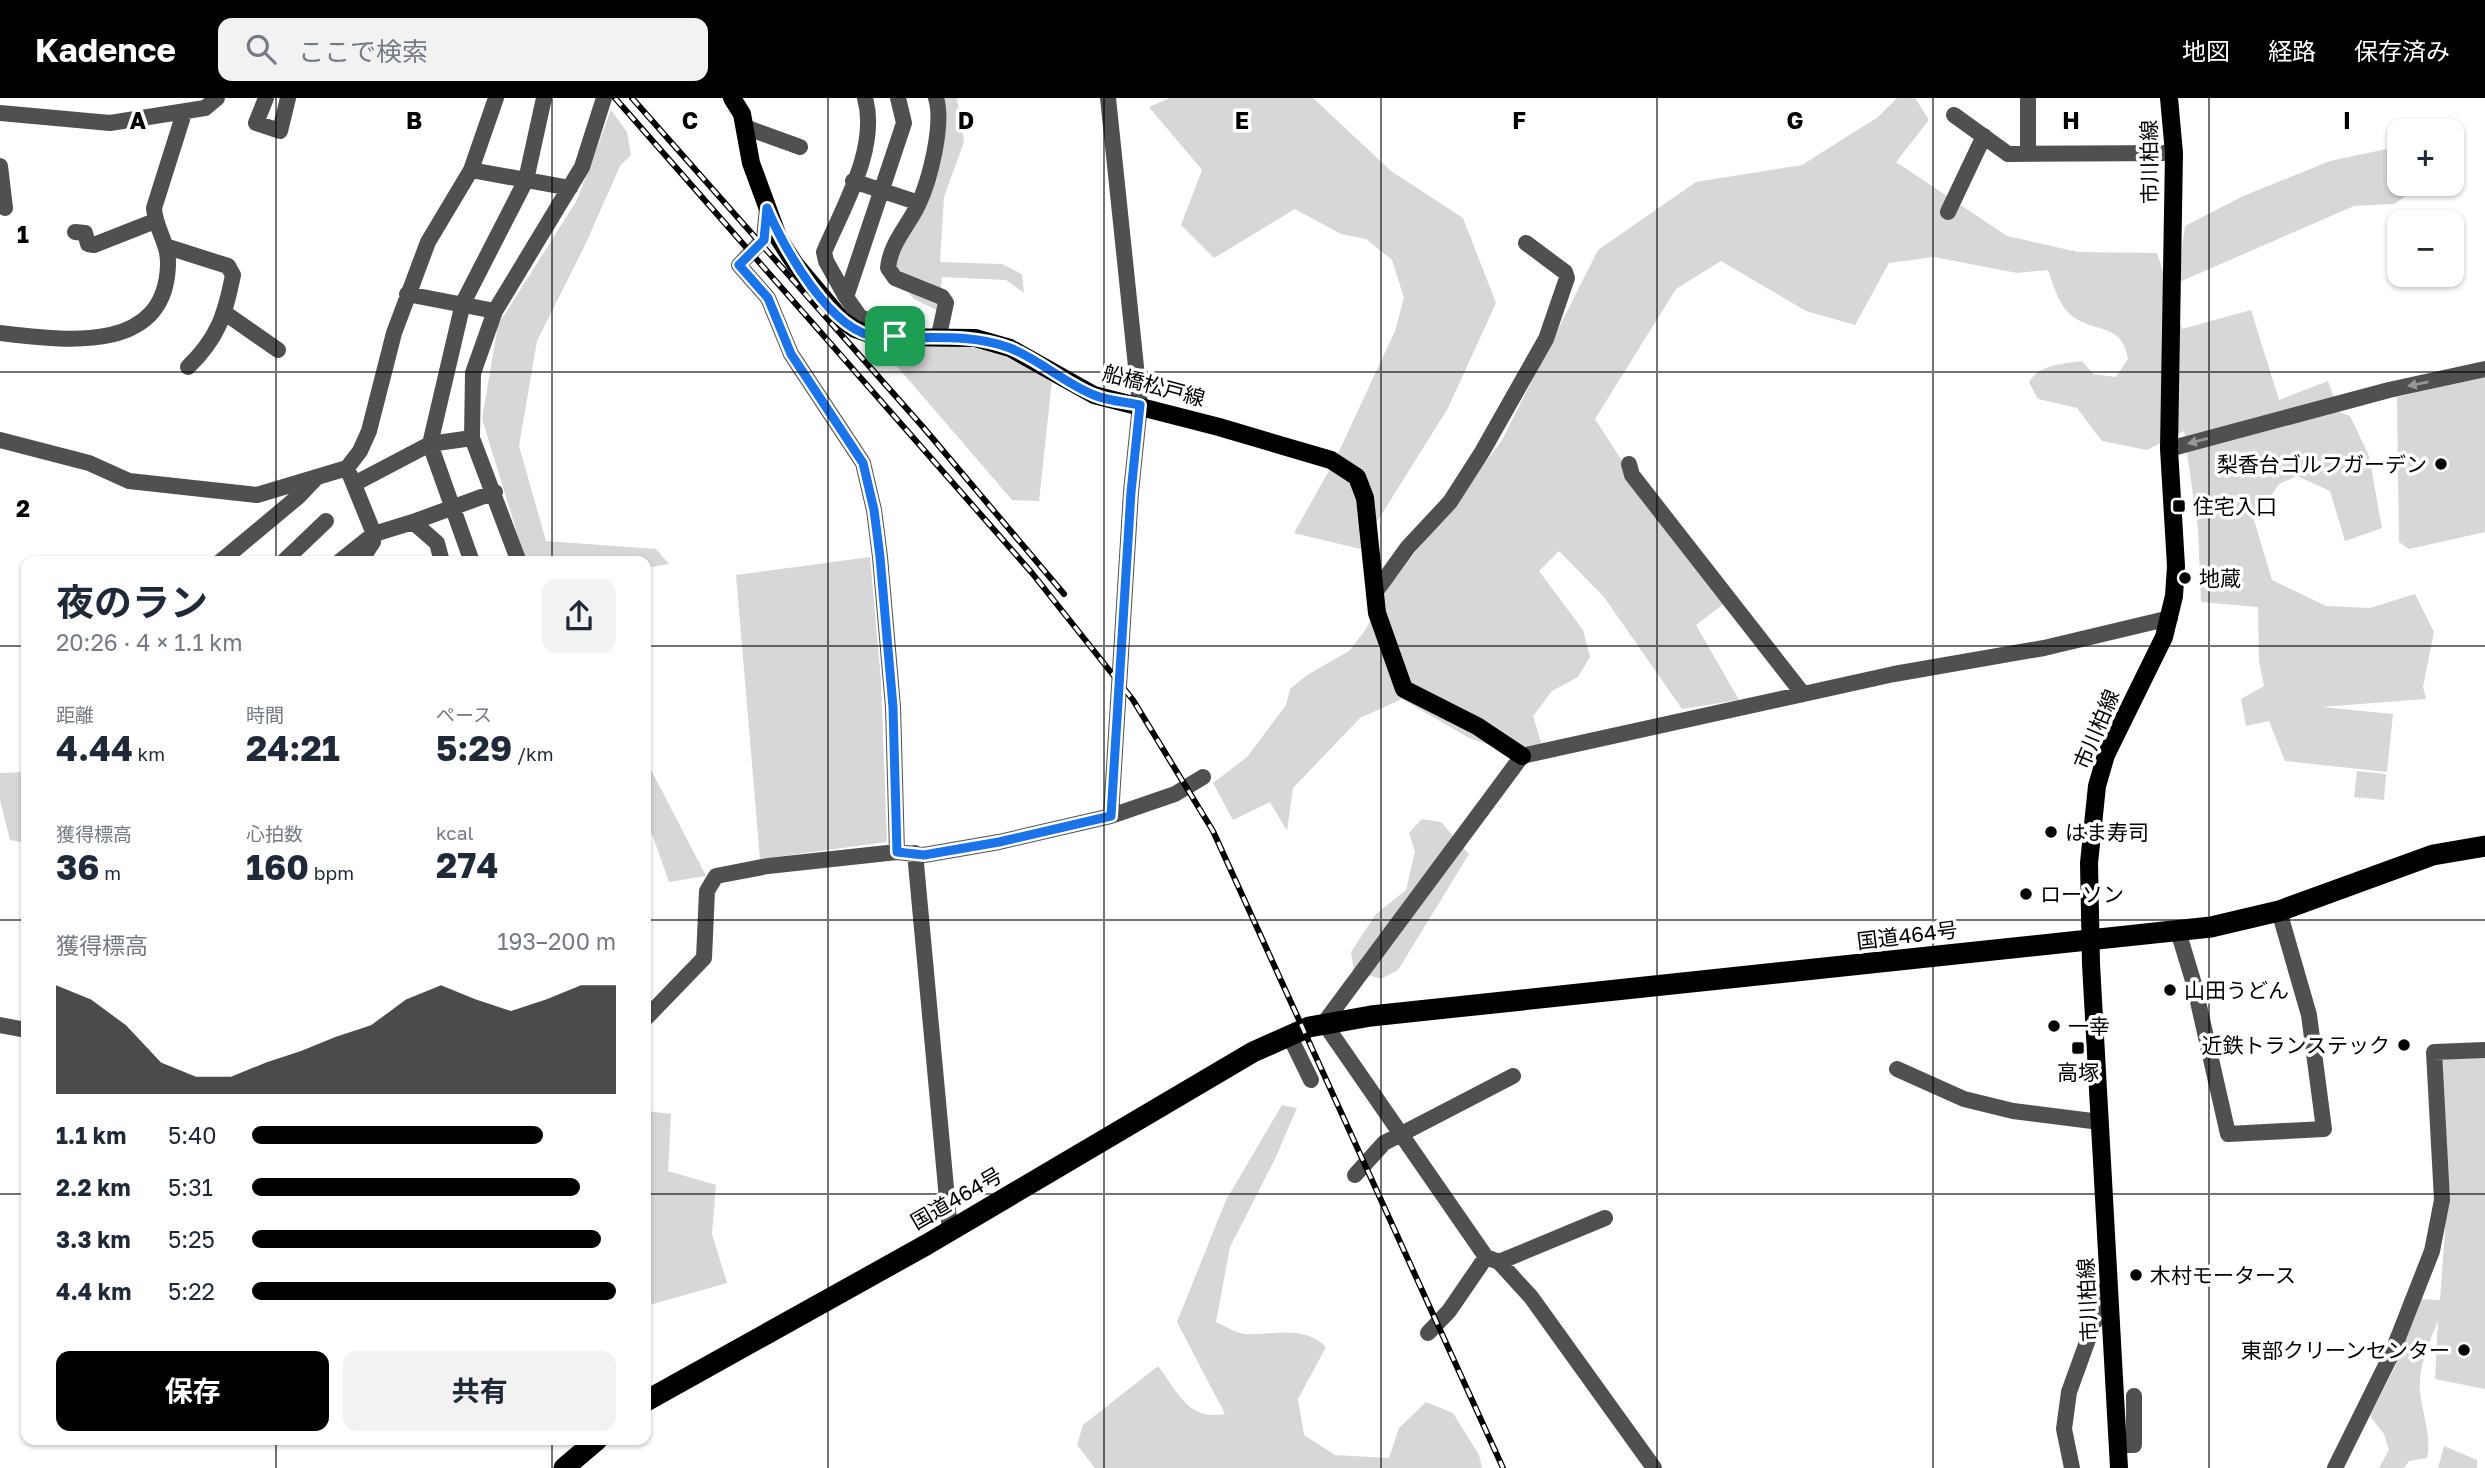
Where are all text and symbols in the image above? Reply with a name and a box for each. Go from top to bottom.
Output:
search box [218,18,708,81]
text: Kadence [35,30,176,69]
icon: search [242,30,280,68]
text: ここで検索 [298,36,428,67]
text: 地図 [2182,36,2230,65]
text: 経路 [2268,36,2316,65]
text: 保存済み [2354,36,2450,65]
text: A [130,106,147,134]
text: B [406,106,422,134]
text: C [682,106,698,134]
text: D [958,106,974,134]
text: E [1235,106,1249,134]
text: F [1512,106,1526,134]
text: G [1787,106,1803,134]
text: H [2062,106,2080,134]
text: I [2343,106,2351,134]
map controls [2387,119,2464,287]
button: + [2387,119,2464,196]
street label: 市川柏線 [2135,120,2163,204]
button: − [2387,210,2464,287]
text: 1 [17,220,29,248]
pin [865,306,925,366]
icon: arrive [876,317,914,355]
street label: 船橋松戸線 [1100,359,1208,411]
one-way arrow [2407,378,2429,389]
one-way arrow [2187,437,2208,447]
place label: 梨香台ゴルフガーデン [2217,451,2427,477]
marker: 梨香台ゴルフガーデン [2433,456,2449,472]
place label: 住宅入口 [2193,493,2277,519]
text: 2 [16,494,30,522]
marker: 住宅入口 [2171,498,2187,514]
place label: 地蔵 [2199,565,2241,591]
marker: 地蔵 [2177,570,2193,586]
text: 夜のラン [56,579,208,624]
button: share [542,579,616,653]
text: 20:26 · 4 × 1.1 km [56,628,243,656]
street label: 市川柏線 [2068,685,2124,773]
text: 距離 [56,703,94,726]
text: 時間 [246,703,284,726]
text: ペース [436,703,492,726]
text: 4.44 [56,727,133,769]
text: 24:21 [246,727,340,769]
text: 5:29 [436,727,512,769]
text: km [133,742,165,765]
text: /km [512,742,554,765]
place label: はま寿司 [2065,819,2149,845]
text: kcal [436,821,474,844]
text: 獲得標高 [56,822,132,845]
text: 心拍数 [246,822,303,845]
marker: はま寿司 [2043,824,2059,840]
text: 274 [436,844,498,886]
text: 36 [56,846,100,888]
text: 160 [246,846,309,888]
text: m [100,861,121,884]
text: bpm [309,861,354,884]
place label: ローソン [2040,881,2124,907]
marker: ローソン [2018,886,2034,902]
street label: 国道464号 [1855,916,1959,954]
text: 193–200 m [497,927,616,955]
text: 獲得標高 [56,931,148,959]
place label: 山田うどん [2184,977,2289,1003]
marker: 山田うどん [2162,982,2178,998]
place label: 一幸 [2068,1013,2110,1039]
marker: 一幸 [2046,1018,2062,1034]
place label: 近鉄トランステック [2201,1032,2390,1058]
marker: 近鉄トランステック [2396,1037,2412,1053]
marker: 高塚 [2070,1040,2086,1056]
place label: 高塚 [2057,1059,2099,1085]
text: 1.1 km [56,1121,126,1149]
text: 5:40 [168,1121,217,1149]
street label: 国道464号 [906,1161,1006,1235]
text: 2.2 km [56,1173,131,1201]
text: 5:31 [168,1173,213,1201]
text: 3.3 km [56,1225,131,1253]
text: 5:25 [168,1225,215,1253]
street label: 市川柏線 [2072,1257,2102,1343]
place label: 木村モータース [2150,1262,2296,1288]
marker: 木村モータース [2128,1267,2144,1283]
text: 4.4 km [56,1277,131,1305]
text: 5:22 [168,1277,215,1305]
place label: 東部クリーンセンター [2241,1337,2450,1363]
marker: 東部クリーンセンター [2456,1342,2472,1358]
button: 保存 [56,1351,329,1431]
button: 共有 [343,1351,616,1431]

